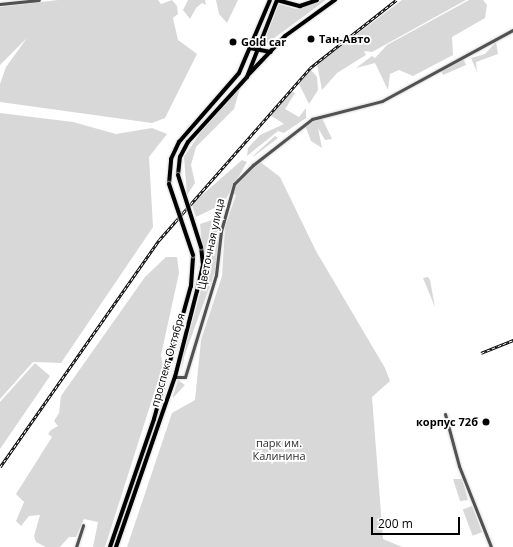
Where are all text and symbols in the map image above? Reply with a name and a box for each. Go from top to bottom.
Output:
place label: Тан-Авто [319,32,370,46]
marker: Тан-Авто [306,34,316,44]
place label: Gold car [241,35,286,49]
marker: Gold car [228,37,238,47]
street label: Цветочная улица [195,197,227,291]
street label: проспект Октября [148,312,188,408]
place label: корпус 72б [416,415,478,429]
marker: корпус 72б [481,417,491,427]
park label: парк им. Калинина [252,437,306,463]
scale bar [373,509,462,535]
text: 200 m [378,515,413,532]

